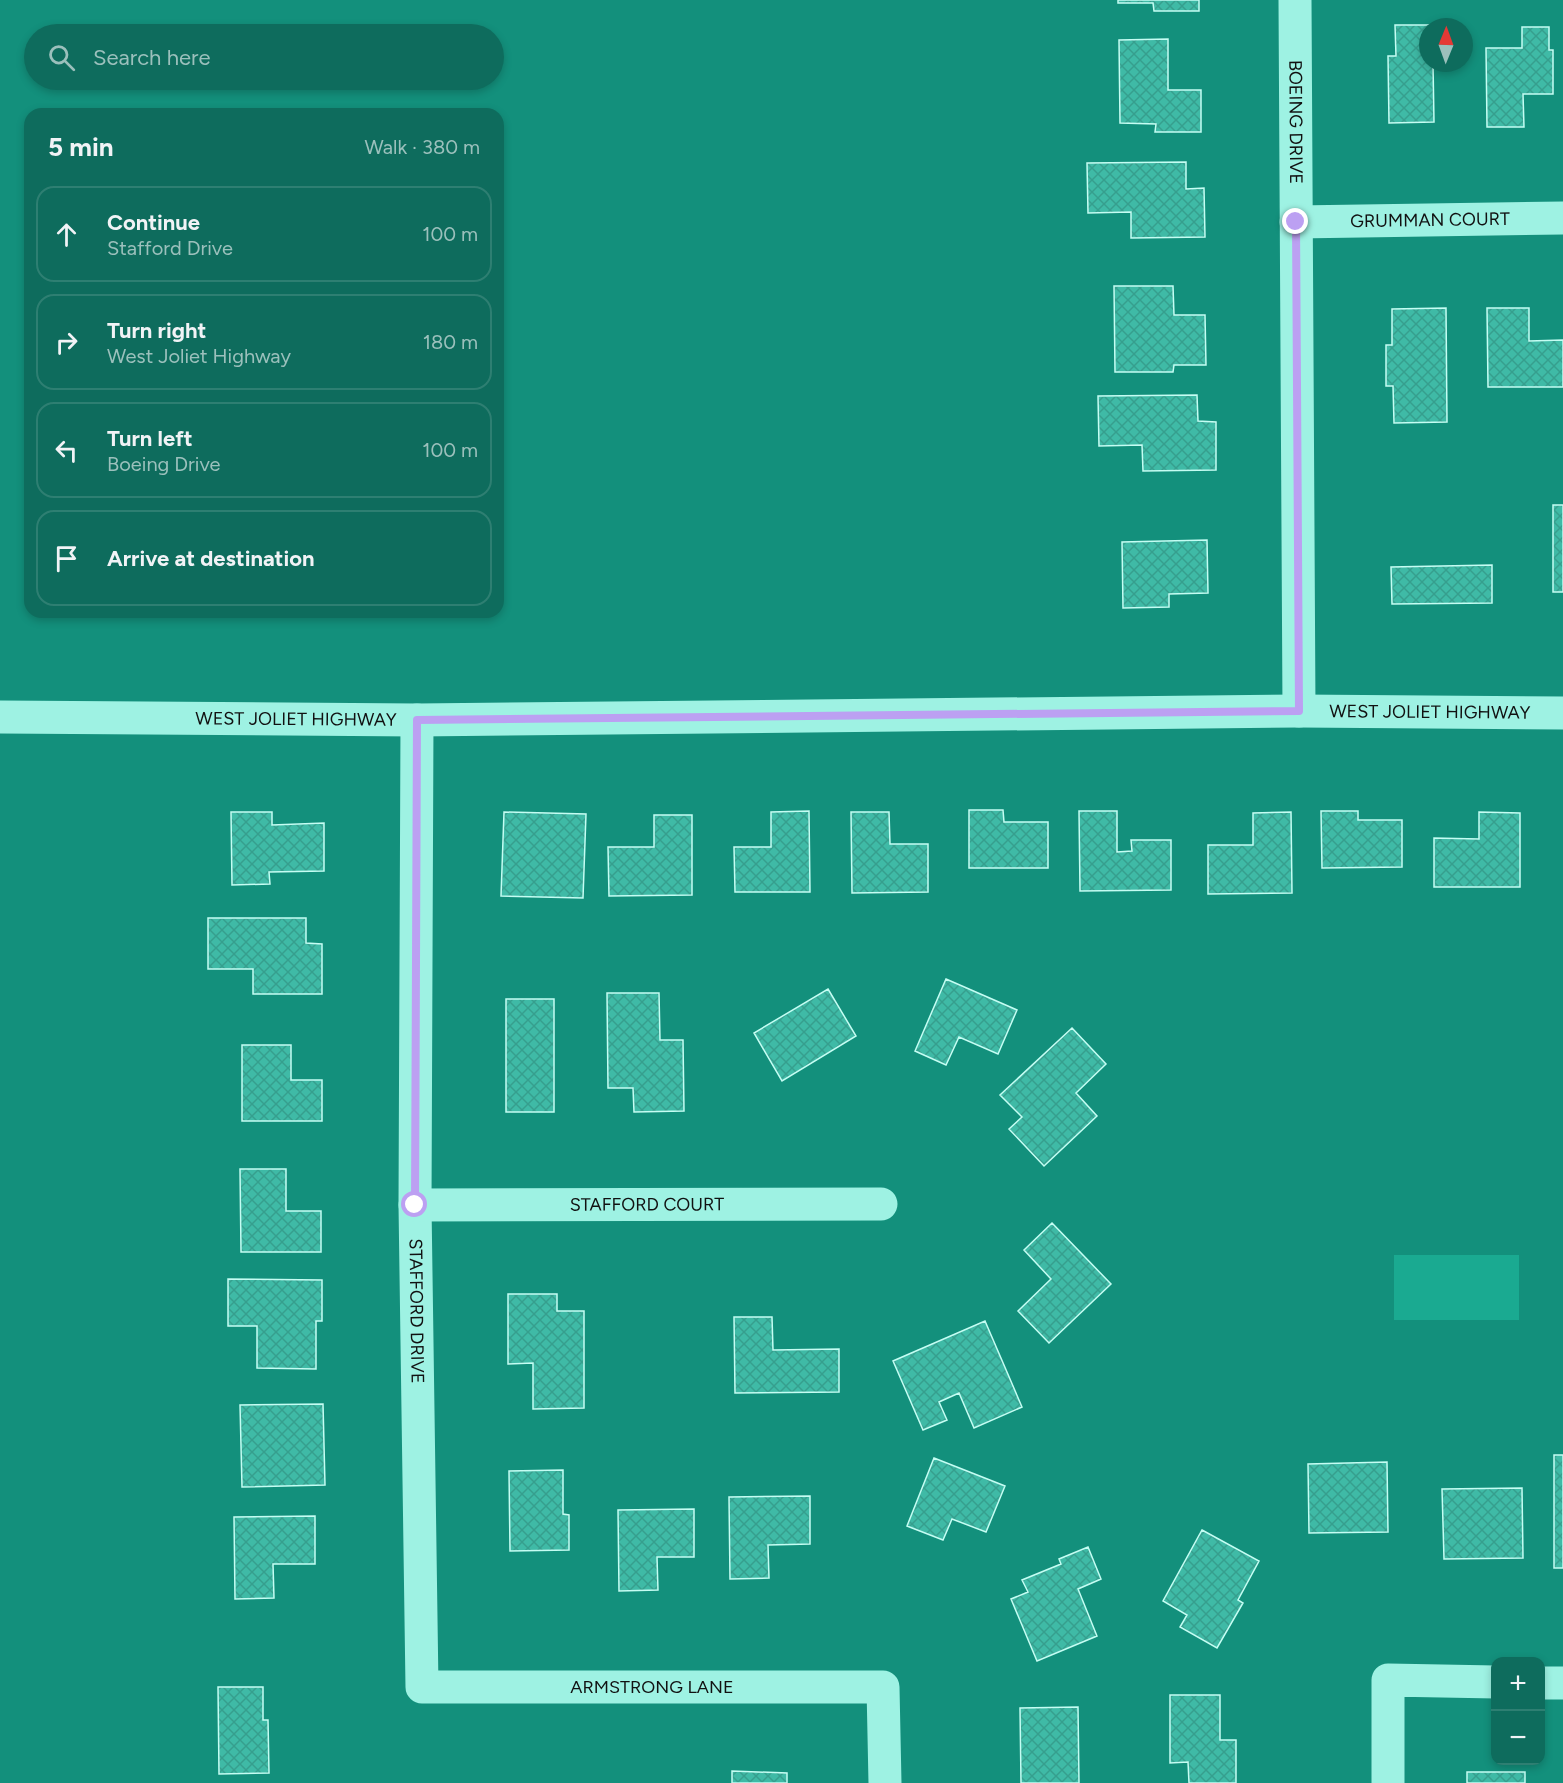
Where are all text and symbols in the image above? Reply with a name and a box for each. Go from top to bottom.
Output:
north arrow [1419,18,1473,72]
search box [24,24,504,90]
icon: search [45,41,78,74]
text: Search here [93,44,211,71]
street label: BOEING DRIVE [1284,60,1307,184]
text: 5 min [48,131,114,163]
text: Walk · 380 m [364,135,480,159]
route end [1282,208,1308,234]
street label: GRUMMAN COURT [1350,208,1510,232]
text: Continue [107,209,200,236]
icon: ahead [50,218,83,251]
text: 100 m [422,222,478,246]
text: Stafford Drive [107,236,233,260]
text: Turn right [107,317,206,344]
icon: right [50,326,83,359]
text: 180 m [423,330,478,354]
text: West Joliet Highway [107,344,291,368]
text: Turn left [107,425,193,452]
icon: left [50,434,83,467]
text: 100 m [422,438,478,462]
text: Boeing Drive [107,452,220,476]
icon: arrive [50,542,83,575]
text: Arrive at destination [107,545,315,572]
street label: WEST JOLIET HIGHWAY [1329,700,1531,724]
street label: WEST JOLIET HIGHWAY [195,707,397,731]
route start [401,1191,427,1217]
street label: STAFFORD COURT [570,1193,724,1216]
street label: STAFFORD DRIVE [404,1238,429,1384]
map controls [1491,1657,1545,1765]
button: + [1491,1657,1545,1711]
street label: ARMSTRONG LANE [570,1676,734,1698]
button: − [1491,1711,1545,1765]

